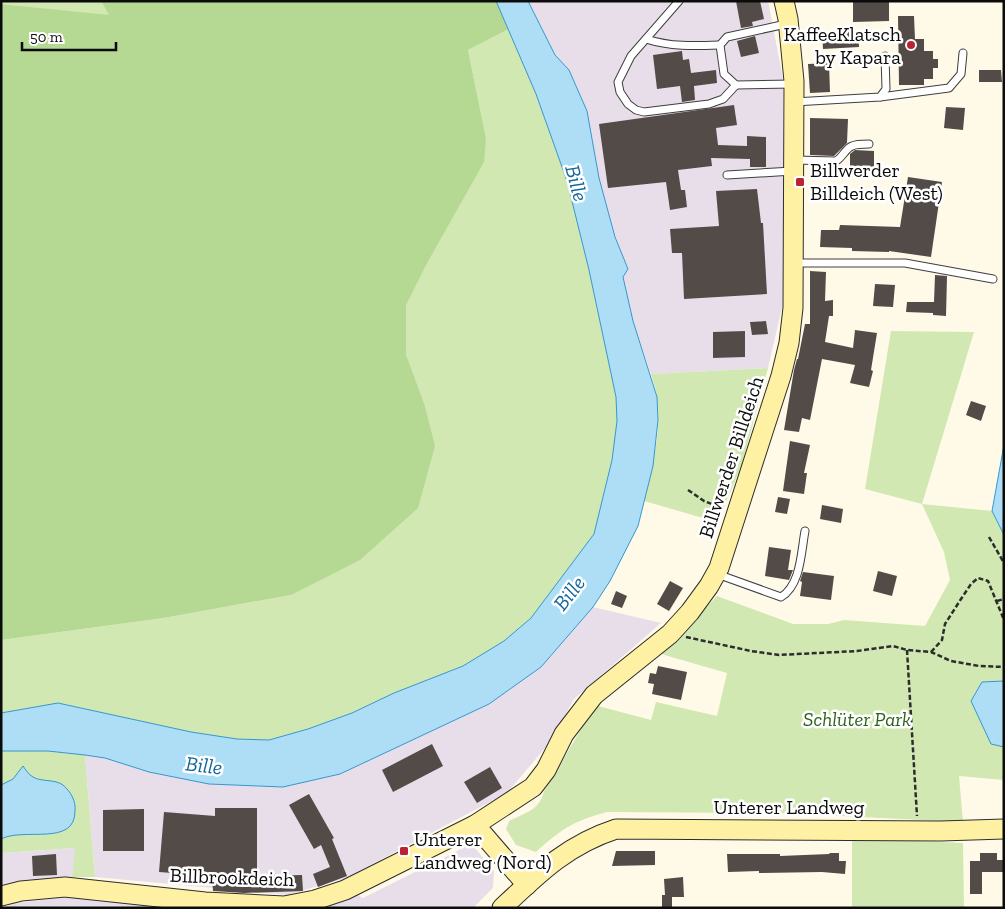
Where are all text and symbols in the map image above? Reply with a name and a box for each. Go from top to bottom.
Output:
scale bar [22,20,116,52]
place label: KaffeeKlatsch by Kapara [783,22,902,69]
text: 50 m [30,28,63,46]
marker: KaffeeKlatsch by Kapara [905,39,917,51]
place label: Billwerder Billdeich (West) [810,158,943,205]
water label: Bille [560,162,594,204]
marker: Billwerder Billdeich (West) [794,176,806,188]
street label: Billwerder Billdeich [694,372,769,541]
water label: Bille [548,571,590,615]
park label: Schlüter Park [803,707,911,731]
water label: Bille [184,750,224,780]
street label: Unterer Landweg [714,795,864,819]
place label: Unterer Landweg (Nord) [414,827,551,874]
marker: Unterer Landweg (Nord) [398,845,410,857]
street label: Billbrookdeich [169,863,295,891]

